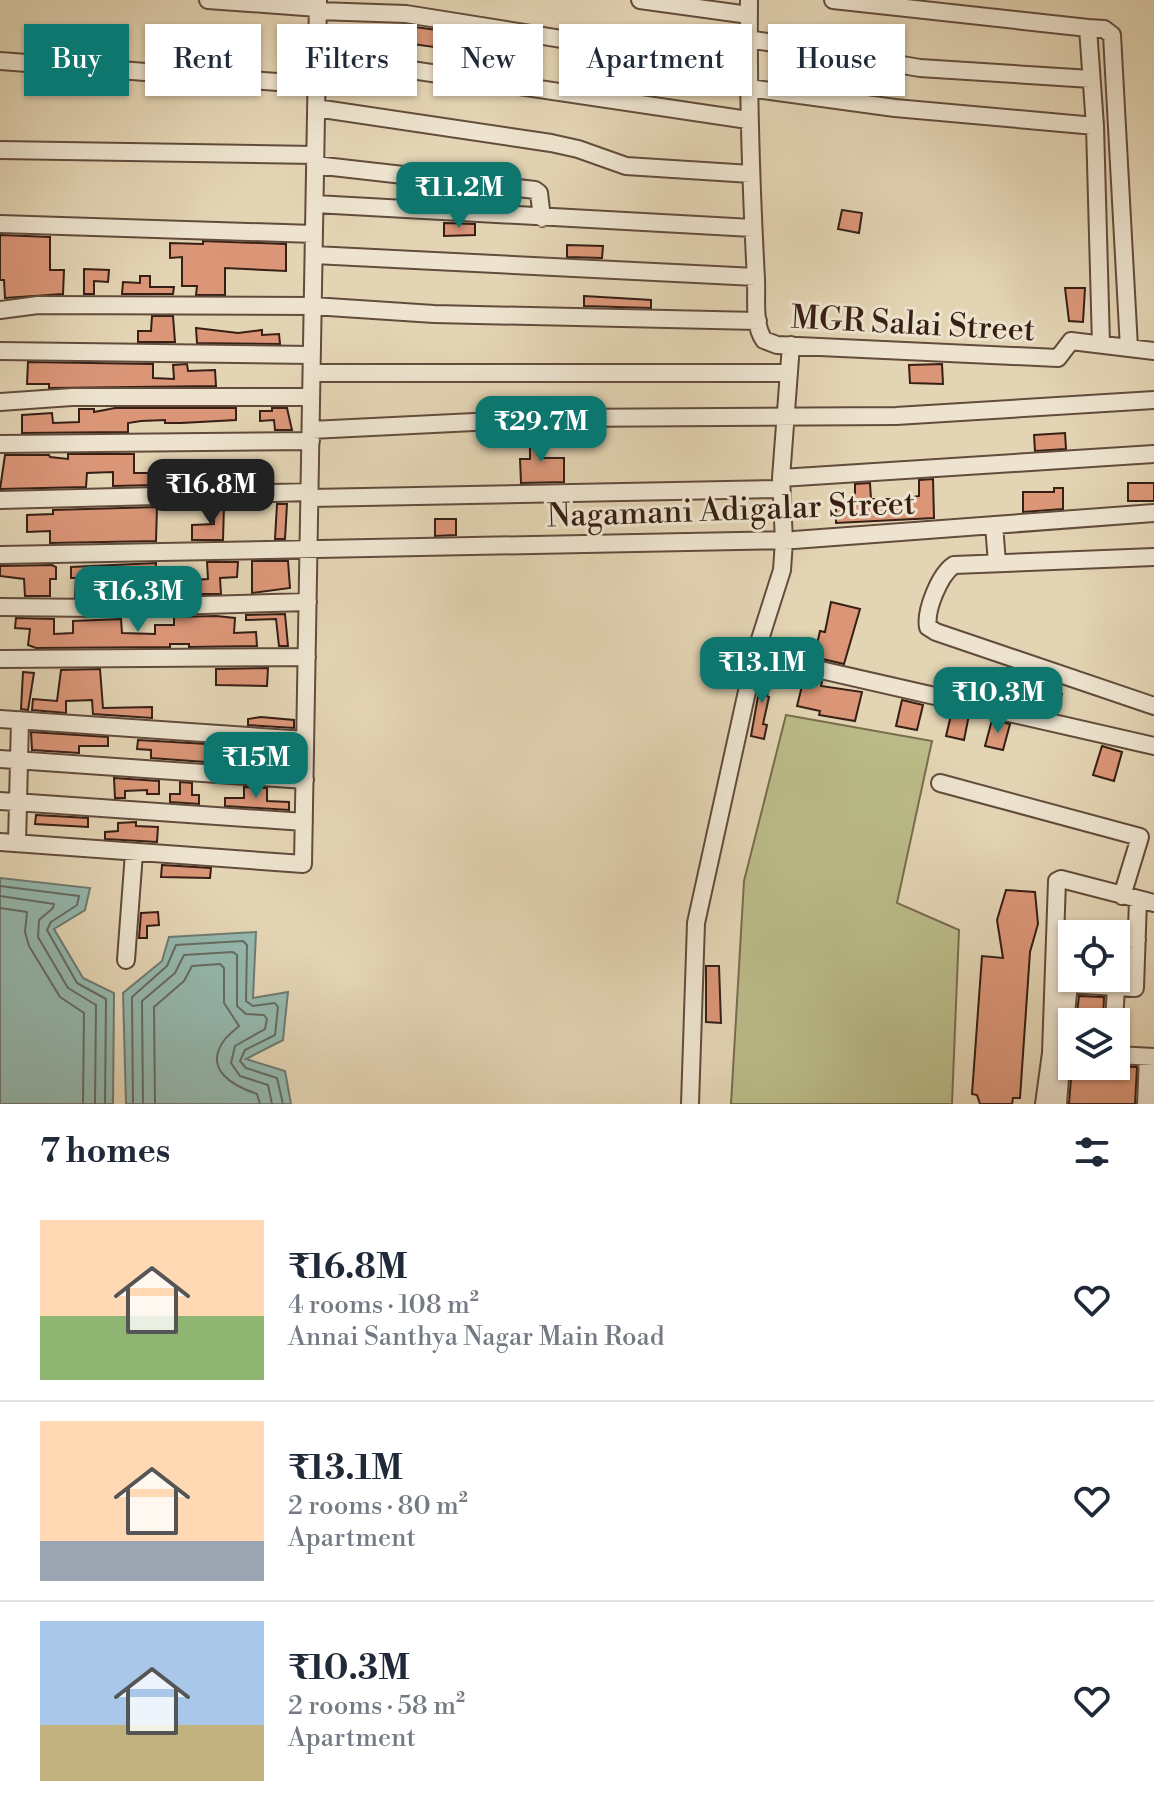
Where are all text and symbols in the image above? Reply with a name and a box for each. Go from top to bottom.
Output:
chip: Buy [24,24,129,96]
chip: Rent [145,24,261,96]
chip: Filters [277,24,417,96]
chip: New [433,24,543,96]
chip: Apartment [559,24,752,96]
chip: House [768,24,905,96]
pin: ₹11.2M [394,162,524,230]
text: ₹11.2M [414,172,504,204]
street label: MGR Salai Street [790,298,1036,350]
pin: ₹29.7M [476,396,606,464]
text: ₹29.7M [494,406,588,438]
pin: ₹16.8M [146,459,276,527]
text: ₹16.8M [165,469,257,501]
street label: Nagamani Adigalar Street [546,484,916,536]
pin: ₹16.3M [73,566,203,634]
text: ₹16.3M [93,576,183,608]
pin: ₹13.1M [697,637,827,705]
text: ₹13.1M [718,647,806,679]
pin: ₹10.3M [933,667,1063,735]
text: ₹10.3M [951,677,1045,709]
pin: ₹15M [209,732,303,800]
text: ₹15M [222,742,290,774]
map controls [1058,920,1130,1080]
button: locate [1058,920,1130,992]
button: layers [1058,1008,1130,1080]
icon: filters [1070,1130,1114,1174]
text: 7 homes [40,1131,170,1173]
text: ₹16.8M [288,1247,408,1289]
icon: home [104,1252,200,1348]
icon: heart [1070,1278,1114,1322]
text: 4 rooms · 108 m² [288,1289,479,1321]
text: Annai Santhya Nagar Main Road [288,1321,665,1353]
text: ₹13.1M [288,1448,403,1490]
icon: home [104,1453,200,1549]
icon: heart [1070,1479,1114,1523]
text: 2 rooms · 80 m² [288,1490,468,1522]
text: Apartment [288,1522,416,1554]
text: ₹10.3M [288,1648,410,1690]
icon: home [104,1653,200,1749]
icon: heart [1070,1679,1114,1723]
text: 2 rooms · 58 m² [288,1690,465,1722]
text: Apartment [288,1722,416,1754]

